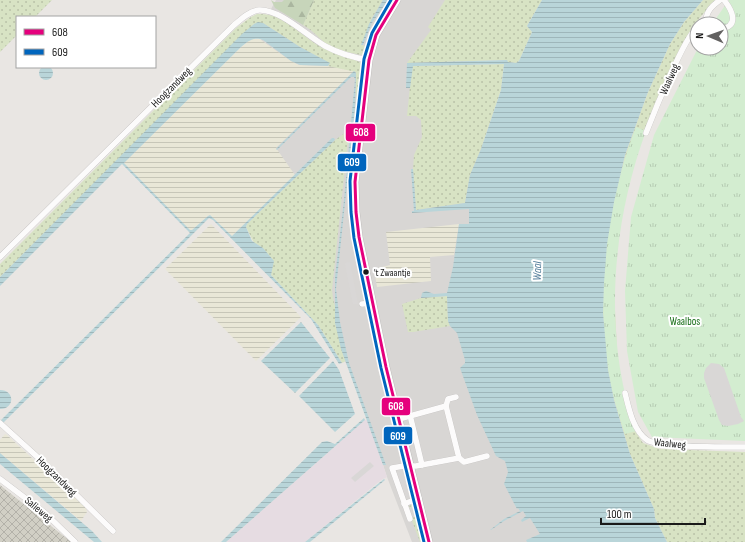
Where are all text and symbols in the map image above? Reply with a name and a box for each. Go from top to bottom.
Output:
legend [16,16,156,68]
north arrow [689,16,729,56]
text: 608 [52,25,68,40]
text: N [693,32,706,39]
text: 609 [52,45,68,60]
street label: Waalweg [657,61,682,97]
street label: Hoogzandweg [149,64,195,110]
line badge: 608 [345,123,376,142]
text: 608 [353,126,369,139]
line badge: 609 [337,153,367,172]
text: 609 [344,156,360,169]
water label: Waal [530,260,545,281]
marker: 't Zwaantje [361,267,371,277]
place label: 't Zwaantje [374,267,411,279]
park label: Waalbos [670,315,700,328]
line badge: 608 [381,397,411,416]
text: 608 [388,400,404,413]
line badge: 609 [383,426,413,445]
text: 609 [390,430,406,443]
street label: Waalweg [653,435,687,452]
street label: Hoogzandweg [34,454,80,499]
street label: Salieweg [22,494,56,525]
scale bar [601,500,705,526]
text: 100 m [607,507,632,522]

